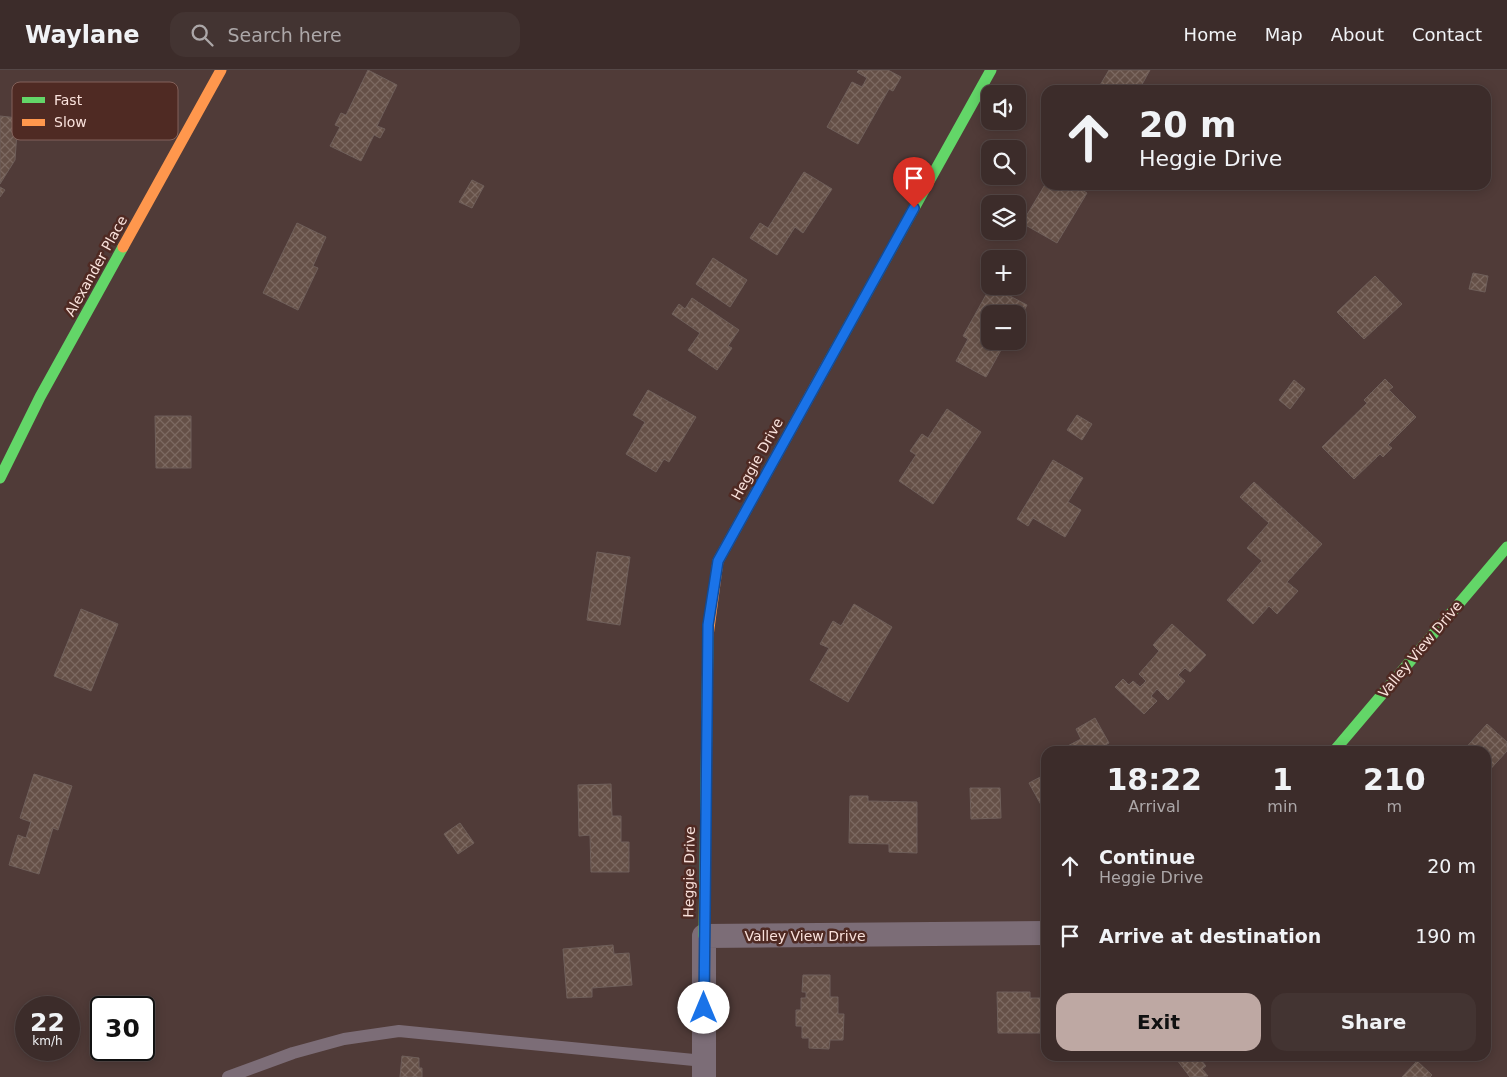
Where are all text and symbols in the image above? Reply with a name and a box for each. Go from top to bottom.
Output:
search box [170,12,520,57]
text: Waylane [25,21,140,49]
icon: search [188,21,216,49]
text: Search here [228,24,342,46]
text: Home [1184,24,1237,45]
text: Map [1265,24,1303,45]
text: About [1331,24,1384,45]
text: Contact [1412,24,1482,45]
legend [12,82,178,140]
map controls [981,85,1026,350]
button: sound [981,85,1026,130]
text: Fast [54,92,83,108]
icon: ahead [1056,105,1121,170]
text: 20 m [1139,105,1236,145]
text: Slow [54,114,87,130]
button: search [981,140,1026,185]
text: Heggie Drive [1139,146,1282,171]
pin [893,157,935,208]
icon: arrive [900,164,928,192]
button: layers [981,195,1026,240]
street label: Alexander Place [62,213,130,319]
button: + [981,250,1026,295]
button: − [981,305,1026,350]
street label: Heggie Drive [728,415,786,503]
street label: Valley View Drive [1375,597,1465,701]
text: 18:22 [1106,762,1202,797]
text: 1 [1272,762,1293,797]
text: 210 [1363,762,1426,797]
text: Arrival [1128,797,1180,816]
text: min [1267,797,1298,816]
text: m [1386,797,1402,816]
street label: Heggie Drive [680,826,698,918]
text: Continue [1099,846,1195,868]
icon: ahead [1056,852,1084,880]
text: 20 m [1427,855,1476,877]
text: Heggie Drive [1099,868,1203,887]
icon: arrive [1056,922,1084,950]
text: Arrive at destination [1099,925,1321,947]
text: 190 m [1415,925,1476,947]
street label: Valley View Drive [744,928,866,944]
position arrow [677,981,729,1033]
button: Exit [1056,993,1261,1051]
button: Share [1271,993,1476,1051]
speed limit sign: 30 [90,996,155,1061]
text: 22 [30,1008,65,1037]
text: km/h [32,1034,63,1048]

